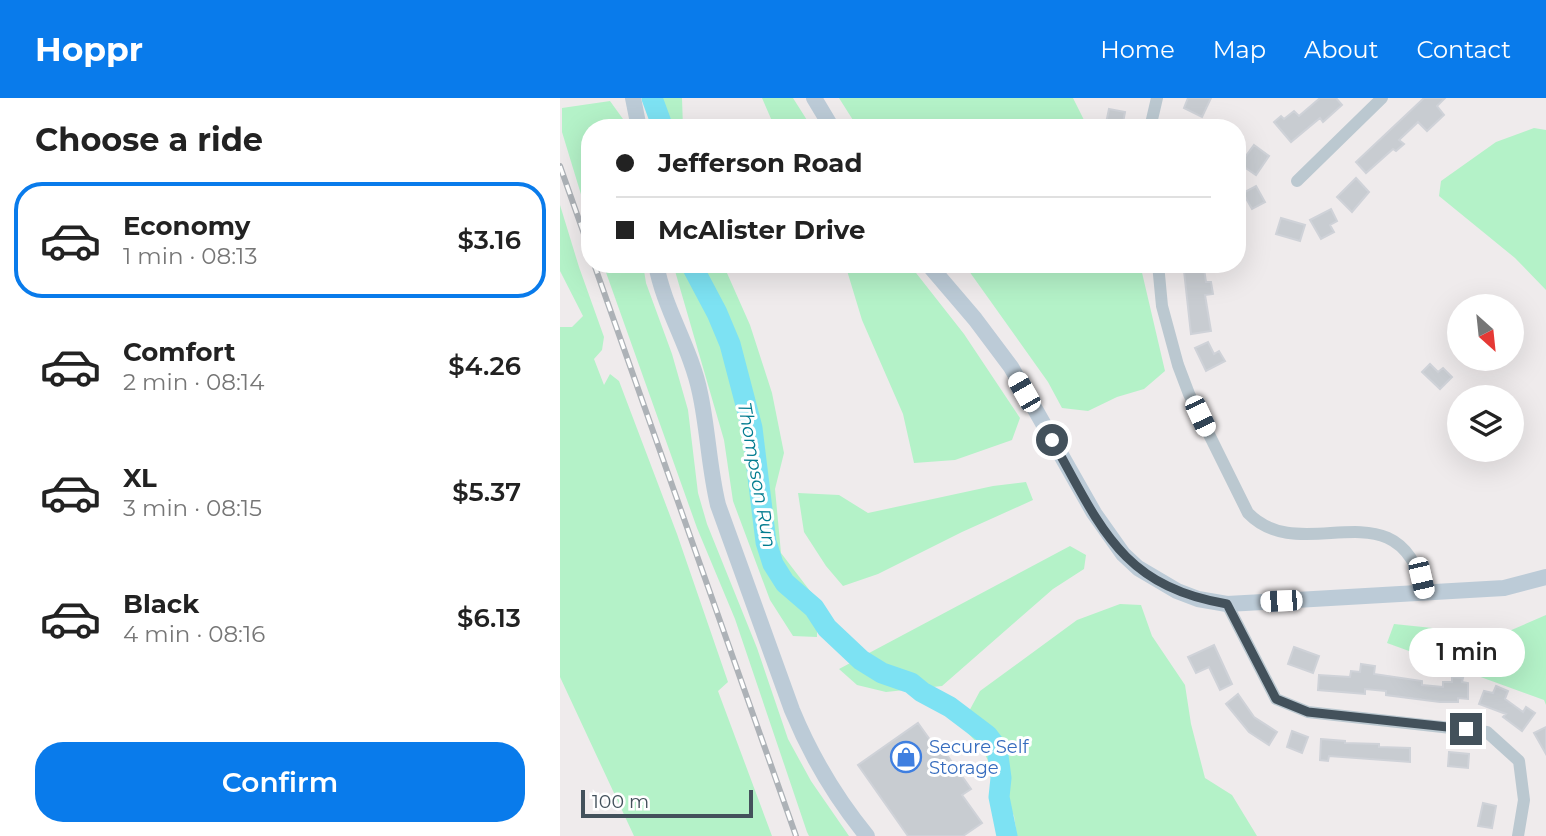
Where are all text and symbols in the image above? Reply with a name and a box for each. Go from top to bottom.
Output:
text: Hoppr [35,29,143,69]
text: Home [1100,35,1175,64]
text: Map [1213,35,1266,64]
text: About [1304,35,1378,64]
text: Contact [1416,35,1511,64]
text: Choose a ride [35,120,263,159]
text: Jefferson Road [658,147,862,179]
icon: car [39,209,102,272]
text: Economy [123,210,250,242]
text: McAlister Drive [658,214,865,246]
text: $3.16 [457,224,521,256]
text: 1 min · 08:13 [123,242,257,270]
north arrow [1447,294,1524,371]
map controls [1447,294,1524,462]
icon: car [39,335,102,398]
text: Comfort [123,336,235,368]
text: $4.26 [448,350,521,382]
text: 2 min · 08:14 [123,368,264,396]
car [1005,369,1044,415]
button: layers [1447,385,1524,462]
car [1182,393,1219,439]
water label: Thompson Run [733,401,781,549]
route start [1036,424,1068,456]
icon: car [39,461,102,524]
text: XL [123,462,157,494]
text: $5.37 [452,476,521,508]
text: 3 min · 08:15 [123,494,262,522]
car [1407,555,1436,601]
icon: car [39,587,102,650]
text: Black [123,588,199,620]
car [1260,589,1303,613]
text: $6.13 [457,602,521,634]
text: 4 min · 08:16 [123,620,265,648]
callout: 1 min [1408,628,1524,676]
text: 1 min [1436,638,1498,666]
route end [1450,713,1482,745]
place label: Secure Self Storage [929,736,1030,779]
shop icon: Secure Self Storage [889,740,923,774]
button: Confirm [35,742,525,822]
scale bar [581,787,752,819]
text: 100 m [592,790,649,813]

